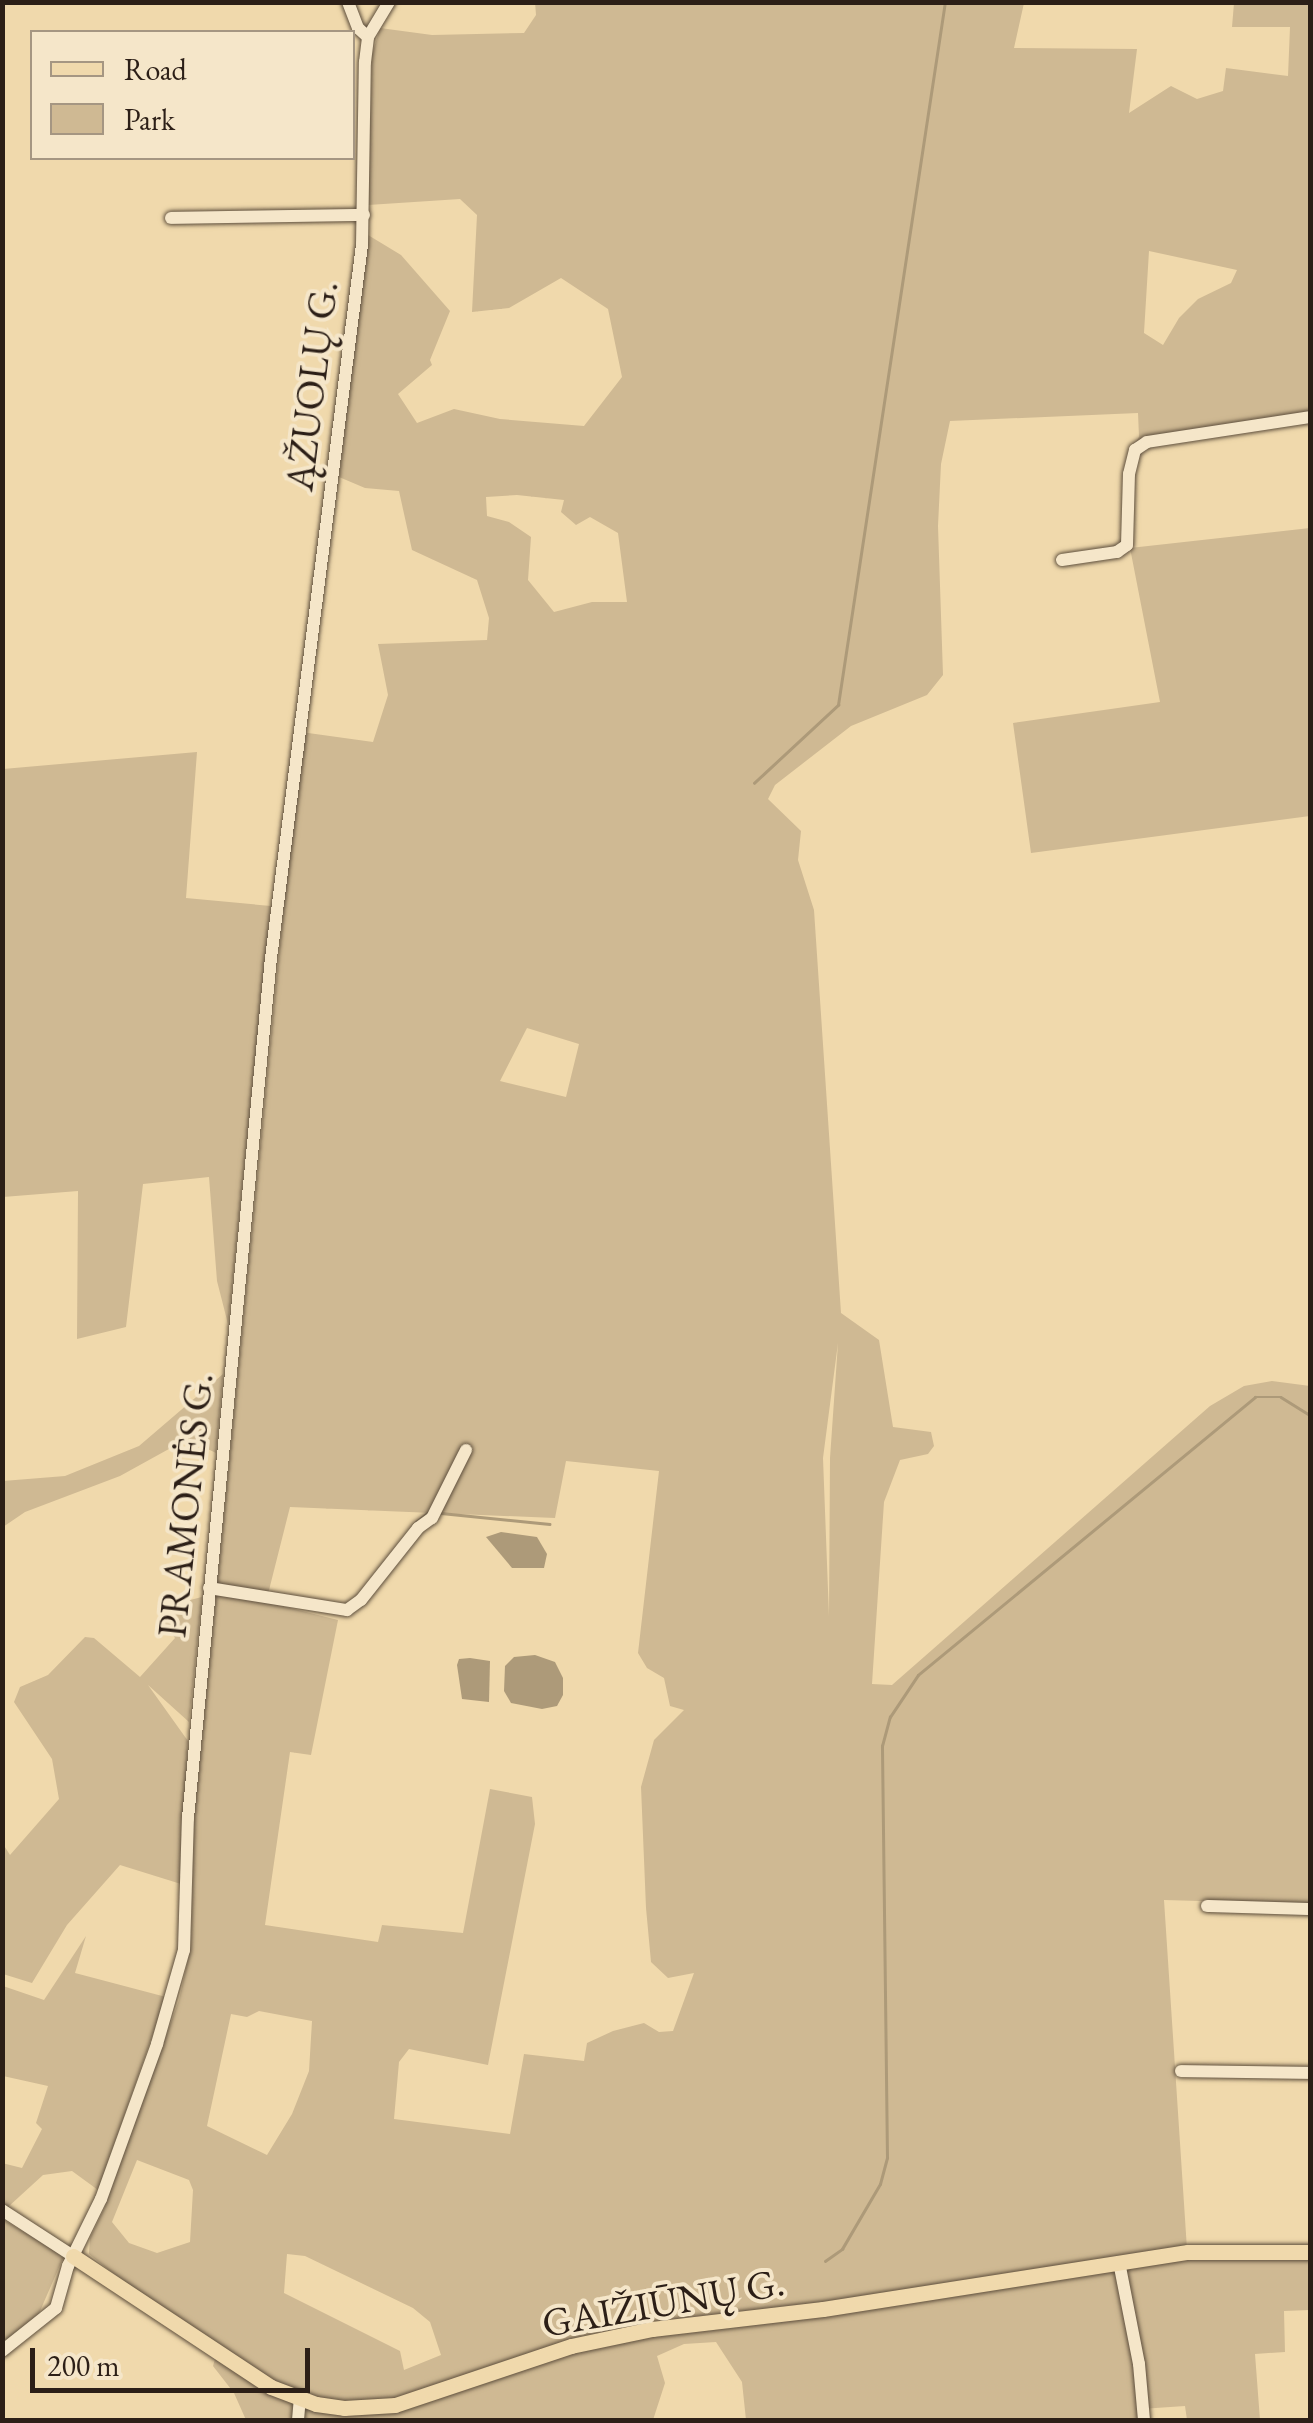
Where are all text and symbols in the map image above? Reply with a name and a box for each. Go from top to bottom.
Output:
legend [30,30,355,160]
text: Road [124,50,187,89]
text: Park [124,100,175,139]
street label: ĄŽUOLŲ G. [274,278,348,494]
street label: PRAMONĖS G. [147,1370,223,1640]
street label: GAIŽIŪNŲ G. [538,2257,788,2347]
scale bar [35,2328,315,2390]
text: 200 m [47,2346,120,2385]

